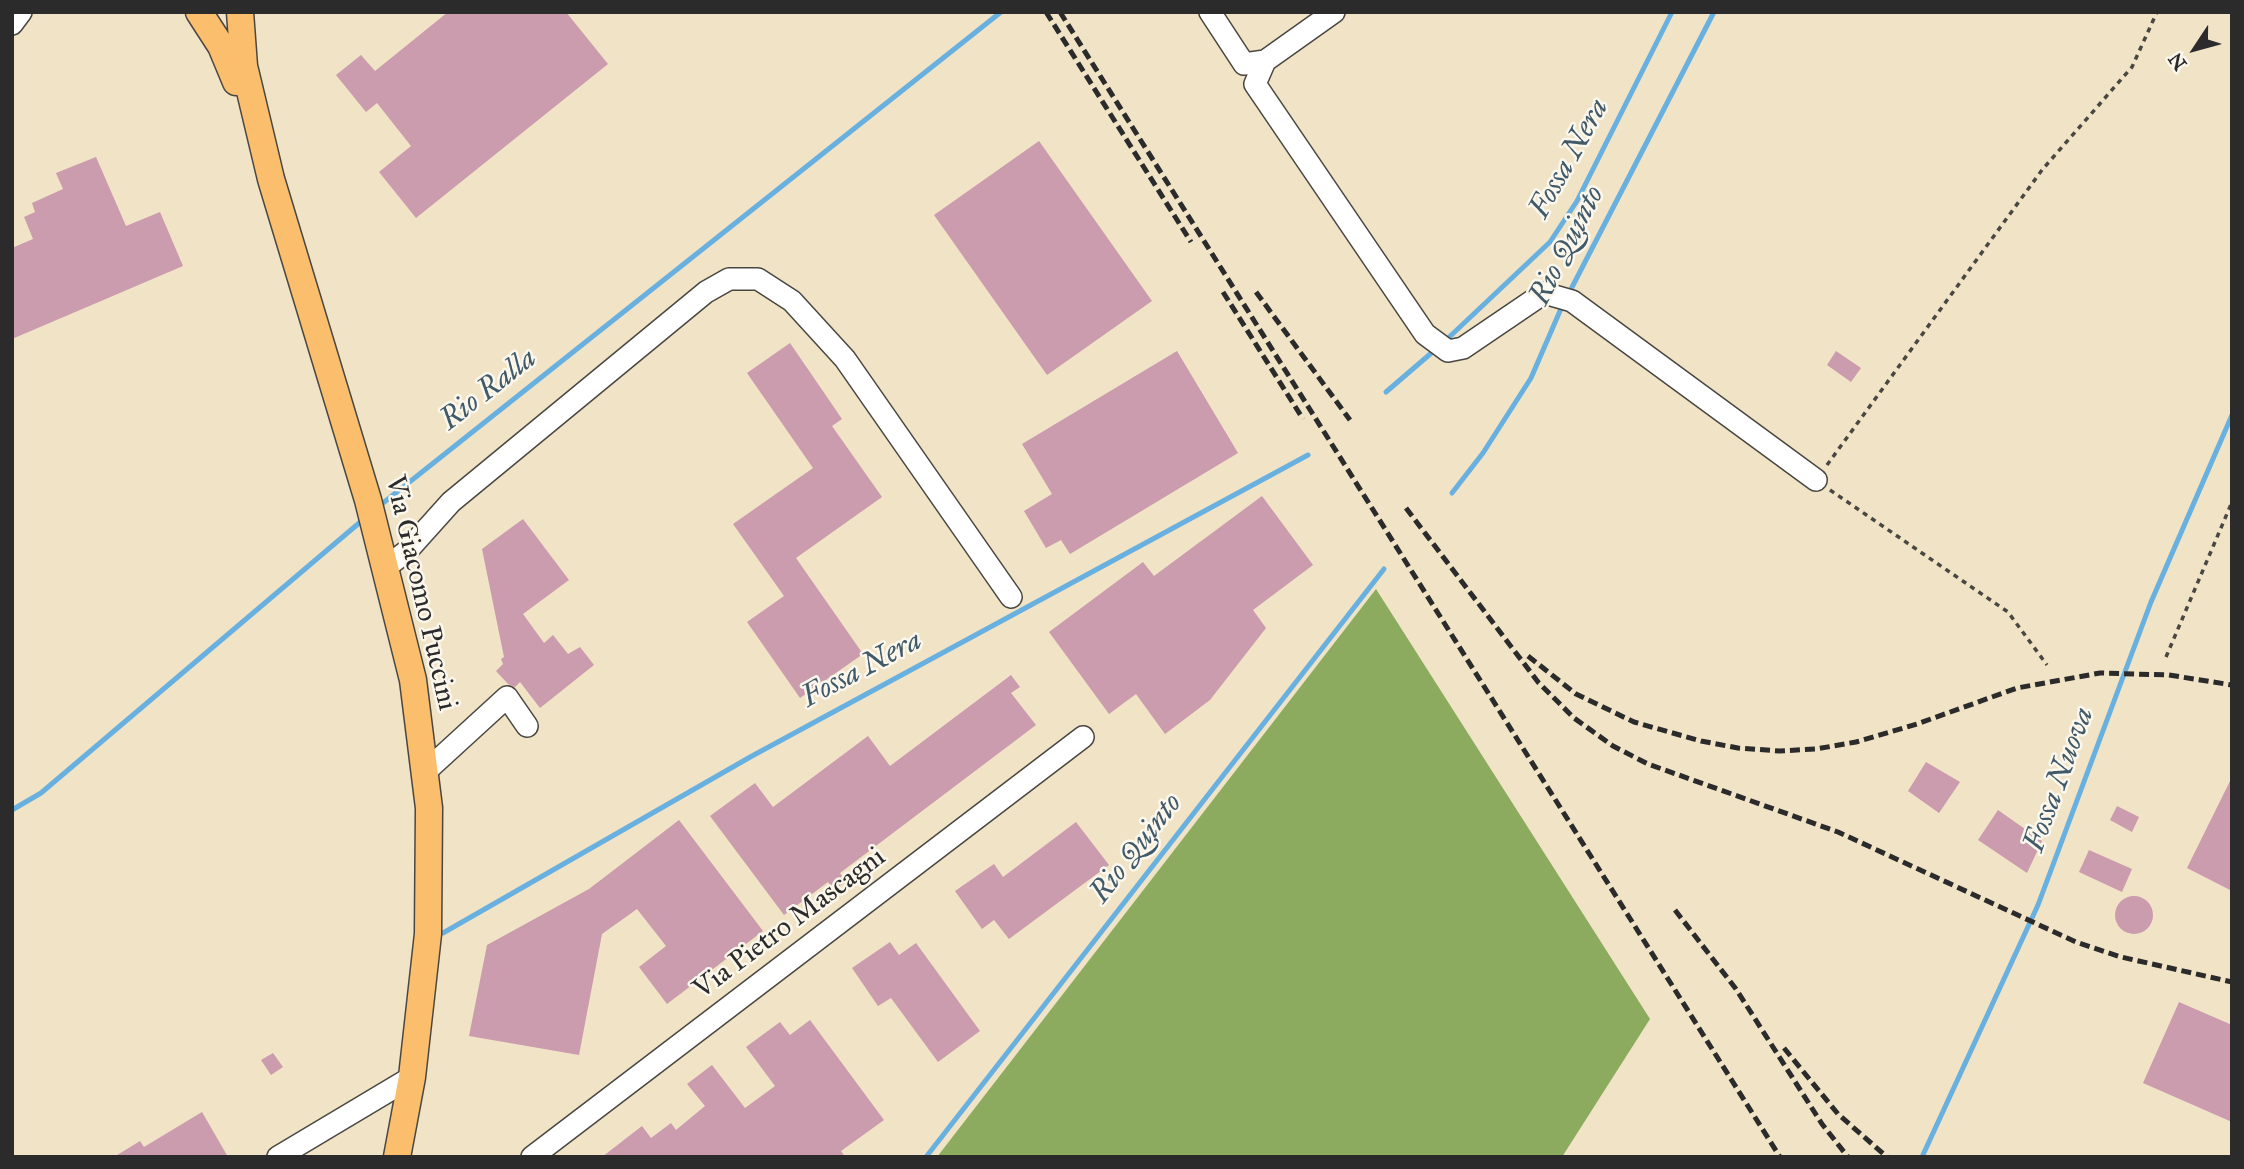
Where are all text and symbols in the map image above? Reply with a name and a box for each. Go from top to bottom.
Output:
north arrow [2160,14,2230,84]
text: N [2164,48,2192,75]
water label: Fossa Nera [1523,93,1617,225]
water label: Rio Quinto [1523,180,1613,312]
water label: Rio Ralla [434,341,544,439]
street label: Via Giacomo Puccini [377,472,463,714]
water label: Fossa Nera [796,623,928,717]
water label: Fossa Nuova [2017,703,2103,857]
water label: Rio Quinto [1083,787,1191,911]
street label: Via Pietro Mascagni [688,841,892,1007]

